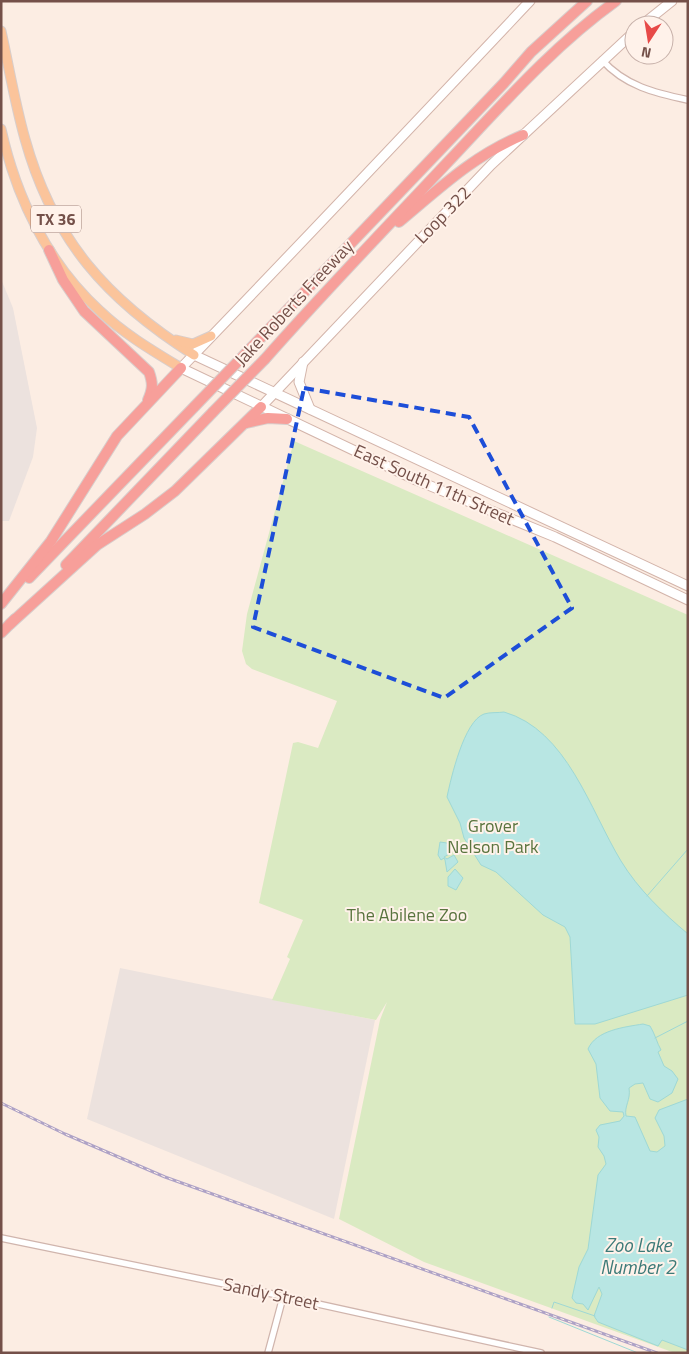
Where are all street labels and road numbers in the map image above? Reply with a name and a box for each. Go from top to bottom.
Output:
street label: Loop 322 [408,180,477,250]
road number: TX 36 [31,205,81,232]
street label: Jake Roberts Freeway [228,233,360,372]
street label: East South 11th Street [350,437,519,532]
street label: Sandy Street [221,1270,322,1317]

